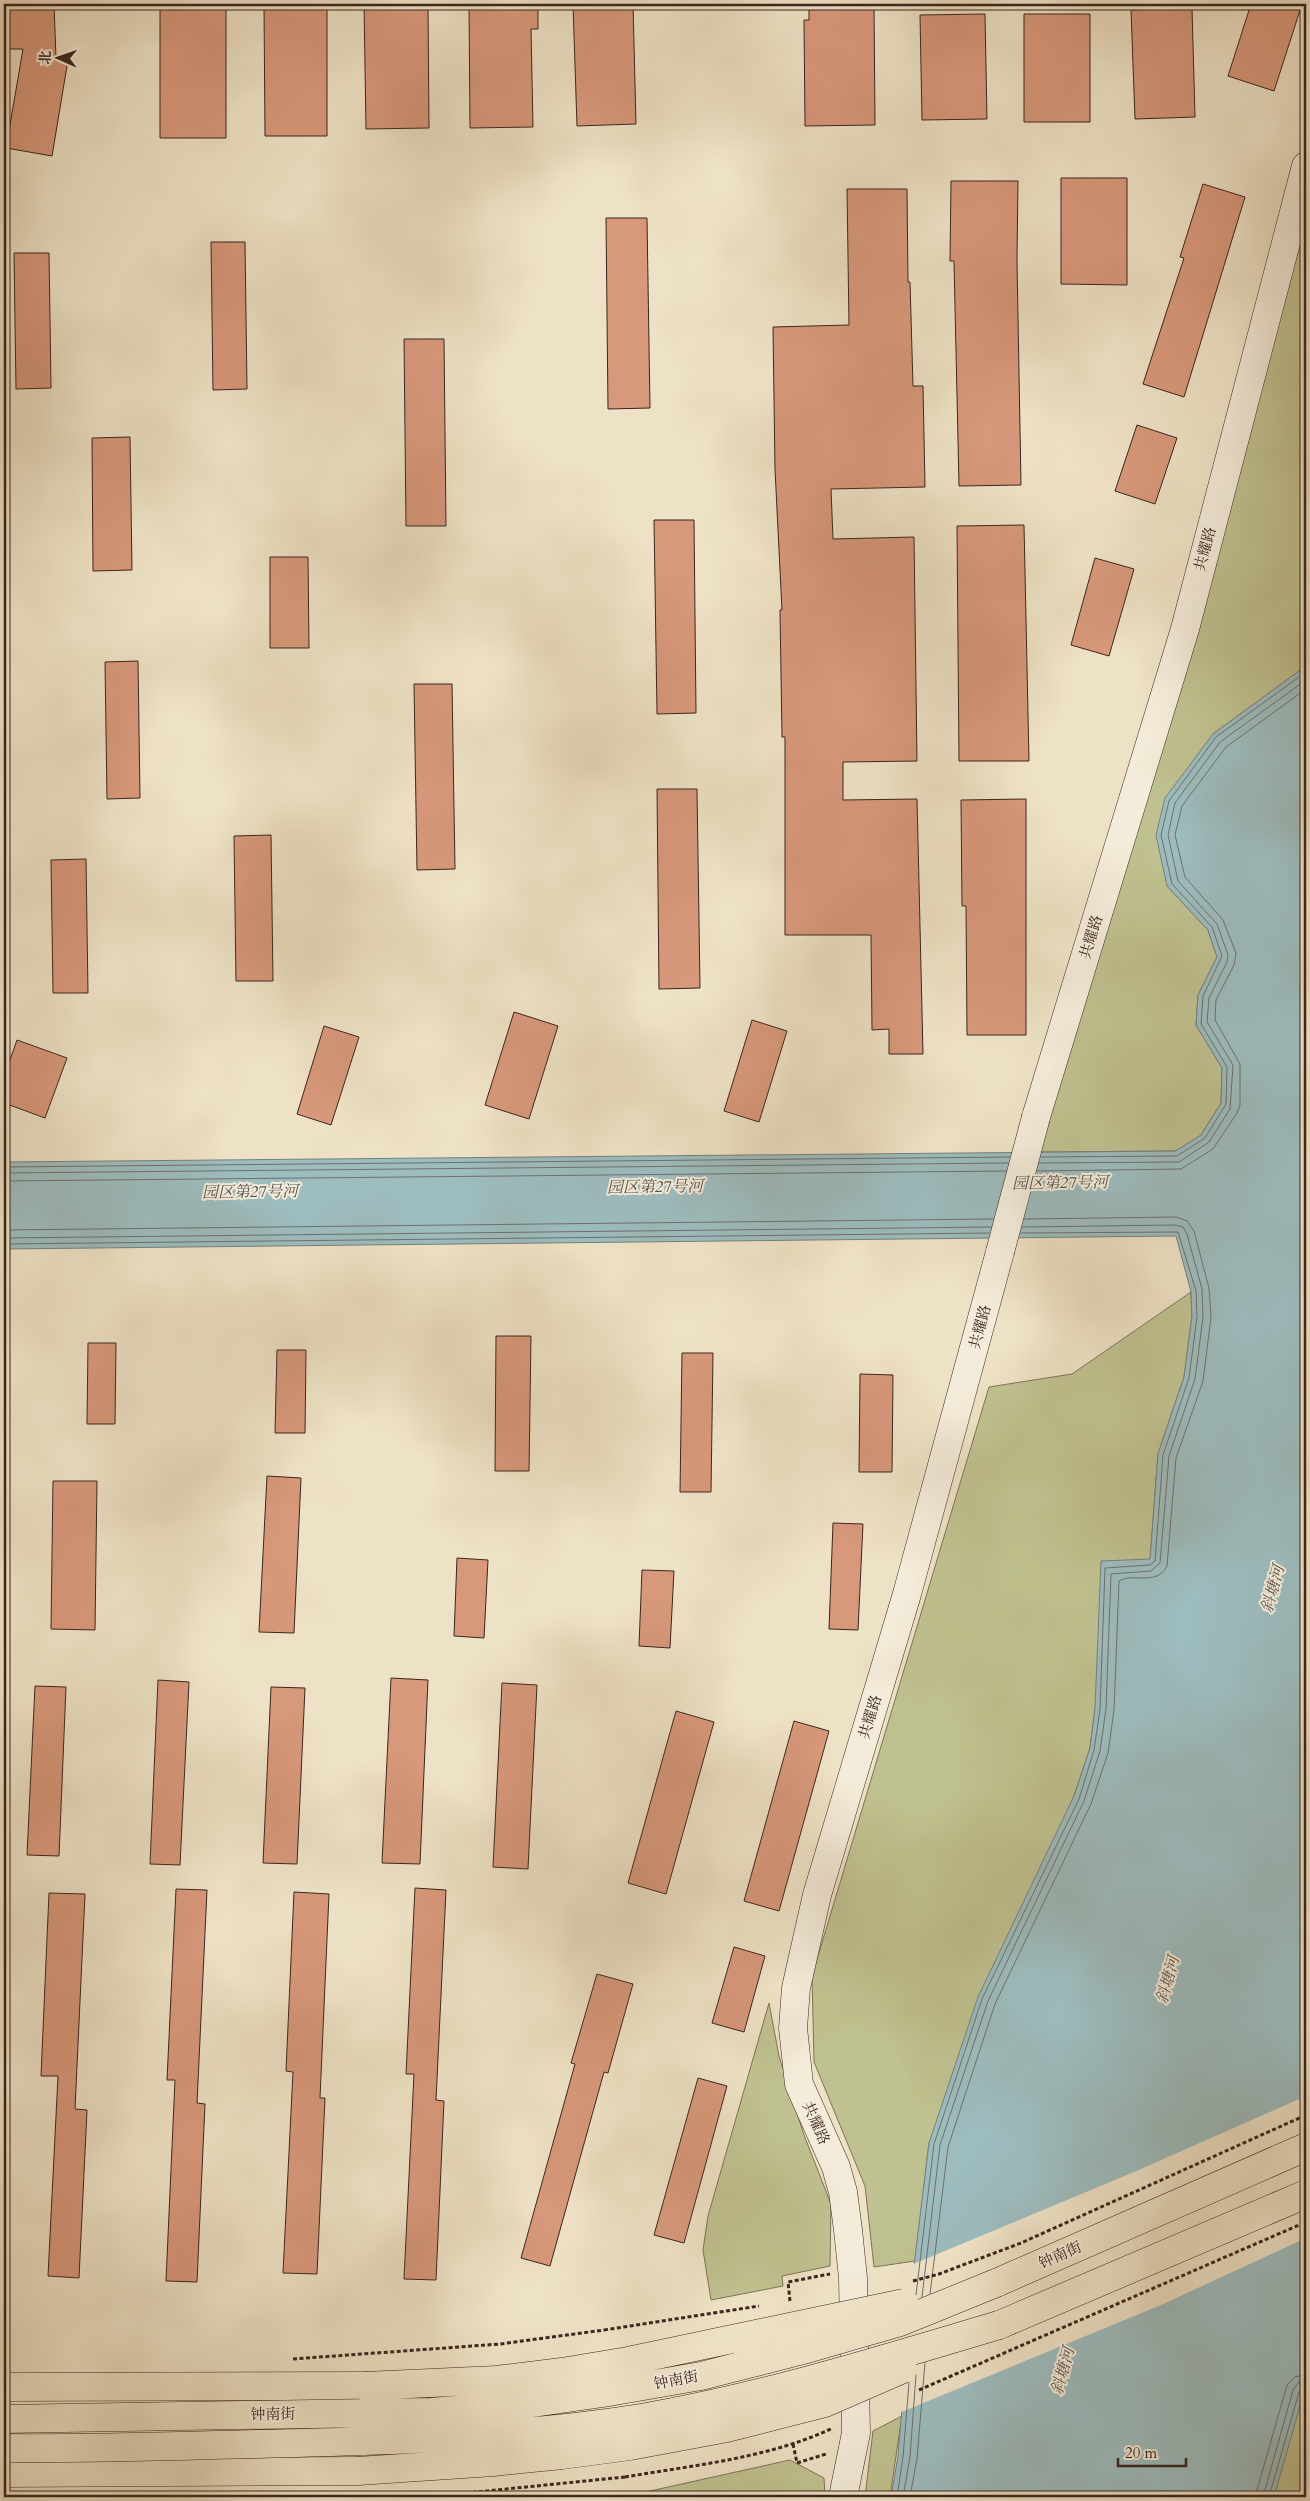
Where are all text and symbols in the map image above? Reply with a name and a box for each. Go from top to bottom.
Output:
north arrow [32,32,82,82]
text: 北 [36,50,55,65]
street label: 共耀路 [1190,525,1220,573]
street label: 共耀路 [1075,913,1107,961]
water label: 园区第27号河 [1012,1171,1111,1195]
water label: 园区第27号河 [607,1175,706,1199]
water label: 园区第27号河 [202,1180,301,1204]
street label: 共耀路 [965,1303,995,1351]
water label: 斜塘河 [1256,1560,1291,1615]
street label: 共耀路 [854,1693,886,1741]
water label: 斜塘河 [1151,1951,1186,2006]
street label: 共耀路 [798,2098,834,2148]
street label: 钟南街 [1035,2237,1085,2273]
water label: 斜塘河 [1046,2342,1081,2397]
street label: 钟南街 [652,2366,700,2394]
street label: 钟南街 [250,2404,296,2424]
scale bar [1118,2436,1185,2468]
text: 20 m [1125,2443,1157,2463]

